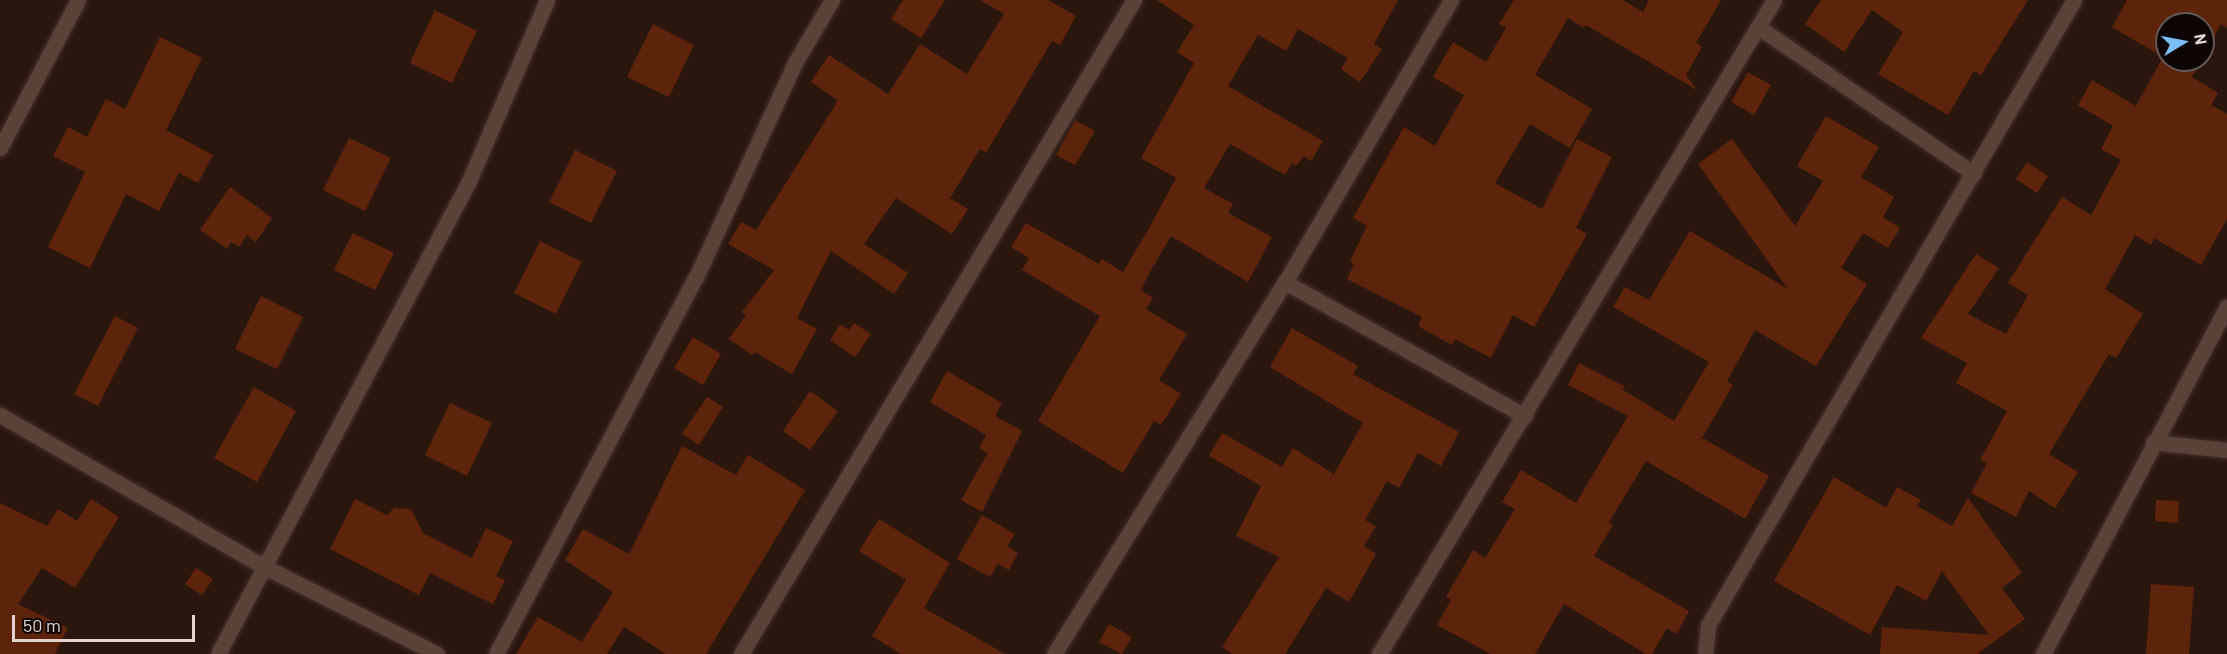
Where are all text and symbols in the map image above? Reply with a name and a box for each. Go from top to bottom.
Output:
north arrow [2155,12,2215,72]
text: N [2191,32,2212,46]
scale bar [15,603,198,641]
text: 50 m [23,614,61,636]

